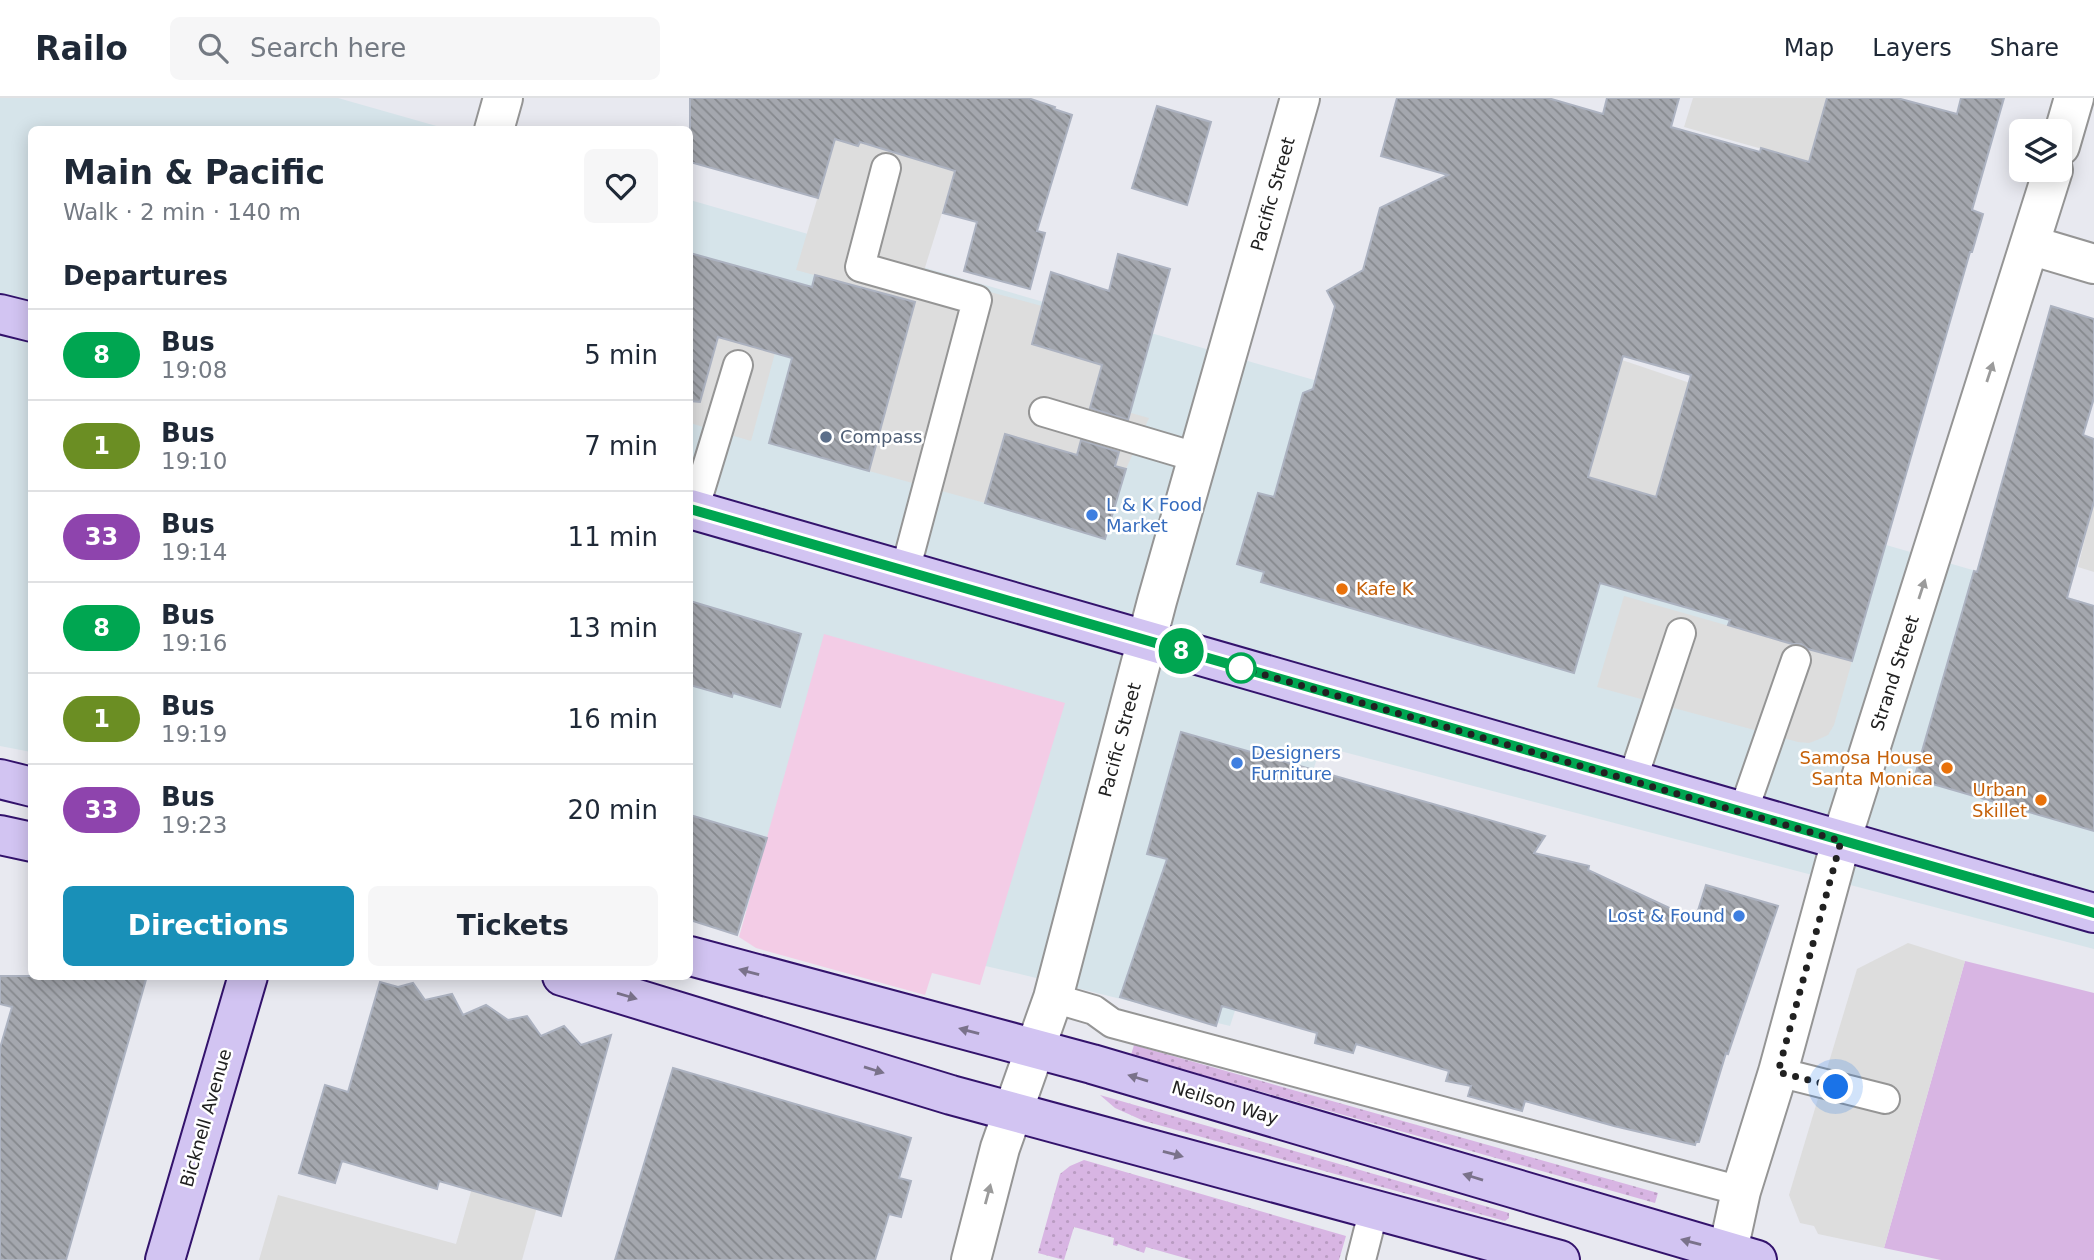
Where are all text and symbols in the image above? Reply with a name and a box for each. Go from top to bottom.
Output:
search box [170,17,660,80]
text: Railo [35,29,128,68]
icon: search [194,29,232,67]
text: Search here [250,33,406,63]
text: Map [1784,34,1834,62]
text: Layers [1872,34,1952,62]
text: Share [1990,34,2059,62]
map controls [2009,119,2072,182]
button: layers [2009,119,2072,182]
street label: Pacific Street [1246,134,1299,253]
button: heart [584,149,658,223]
text: Main & Pacific [63,153,325,192]
text: Walk · 2 min · 140 m [63,199,301,225]
text: Departures [63,261,228,291]
text: Bus [161,327,215,357]
text: 5 min [584,340,658,370]
text: 8 [93,341,110,369]
text: 19:08 [161,357,227,383]
one-way arrow [1986,361,1996,382]
text: Bus [161,418,215,448]
place label: Compass [840,426,922,447]
marker: Compass [818,429,834,445]
text: 7 min [584,431,658,461]
text: 1 [93,432,110,460]
text: 19:10 [161,448,227,474]
place label: L & K Food Market [1106,494,1202,536]
marker: L & K Food Market [1084,507,1100,523]
text: Bus [161,509,215,539]
text: 11 min [568,522,658,552]
text: 33 [85,523,118,551]
text: 19:14 [161,539,227,565]
place label: Kafe K [1356,578,1415,599]
one-way arrow [1917,578,1928,599]
marker: Kafe K [1334,581,1350,597]
text: Bus [161,600,215,630]
street label: Strand Street [1866,612,1923,733]
text: 13 min [568,613,658,643]
text: 8 [93,614,110,642]
line badge: 8 [1158,628,1204,674]
text: 19:16 [161,630,227,656]
text: 8 [1173,637,1189,665]
unlabelled marker [1226,653,1256,683]
street label: Pacific Street [1094,680,1145,799]
text: Bus [161,691,215,721]
text: 16 min [568,704,658,734]
text: 1 [93,705,110,733]
text: 19:19 [161,721,227,747]
place label: Designers Furniture [1251,742,1341,784]
place label: Samosa House Santa Monica [1799,747,1933,789]
marker: Designers Furniture [1229,755,1245,771]
marker: Samosa House Santa Monica [1939,760,1955,776]
place label: Urban Skillet [1972,779,2027,821]
text: Bus [161,782,215,812]
marker: Urban Skillet [2033,792,2049,808]
text: 20 min [568,795,658,825]
text: 33 [85,796,118,824]
text: 19:23 [161,812,227,838]
button: Directions [63,886,354,966]
button: Tickets [368,886,658,966]
place label: Lost & Found [1607,905,1725,926]
marker: Lost & Found [1731,908,1747,924]
one-way arrow [738,966,760,977]
one-way arrow [617,991,638,1001]
one-way arrow [958,1025,980,1036]
street label: Bicknell Avenue [176,1046,235,1189]
one-way arrow [863,1066,884,1076]
your location [1818,1069,1853,1104]
one-way arrow [1127,1072,1148,1082]
street label: Neilson Way [1169,1076,1281,1129]
one-way arrow [1162,1149,1184,1160]
one-way arrow [1462,1172,1483,1182]
one-way arrow [983,1183,994,1205]
one-way arrow [1681,1236,1702,1246]

